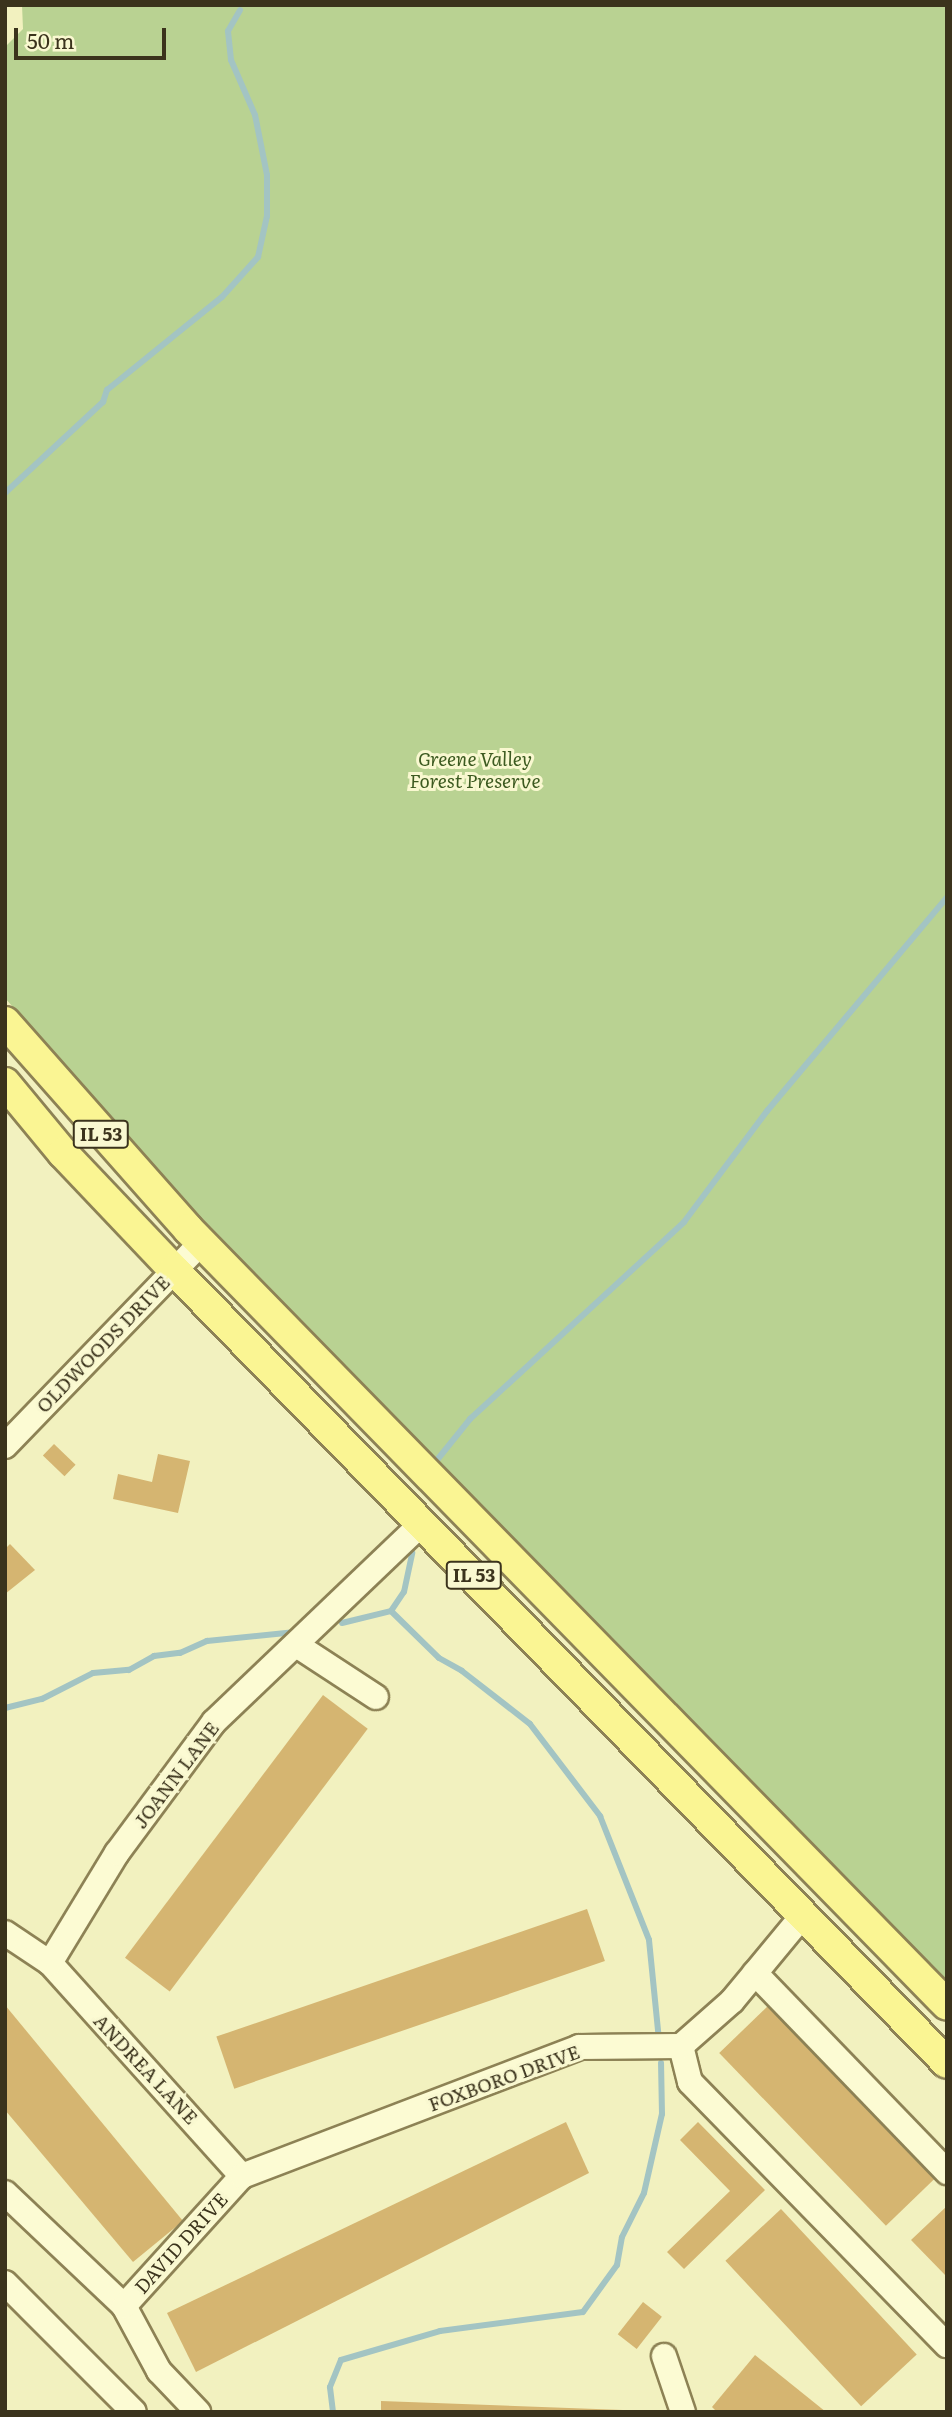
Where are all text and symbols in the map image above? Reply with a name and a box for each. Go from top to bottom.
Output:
scale bar [18,14,170,58]
text: 50 m [27,24,74,55]
park label: Greene Valley Forest Preserve [409,748,541,792]
road number: IL 53 [71,1120,131,1148]
street label: OLDWOODS DRIVE [32,1271,174,1417]
road number: IL 53 [444,1560,504,1590]
street label: JOANN LANE [128,1717,224,1833]
street label: ANDREA LANE [89,2009,203,2129]
street label: FOXBORO DRIVE [425,2040,583,2116]
street label: DAVID DRIVE [130,2188,232,2298]

